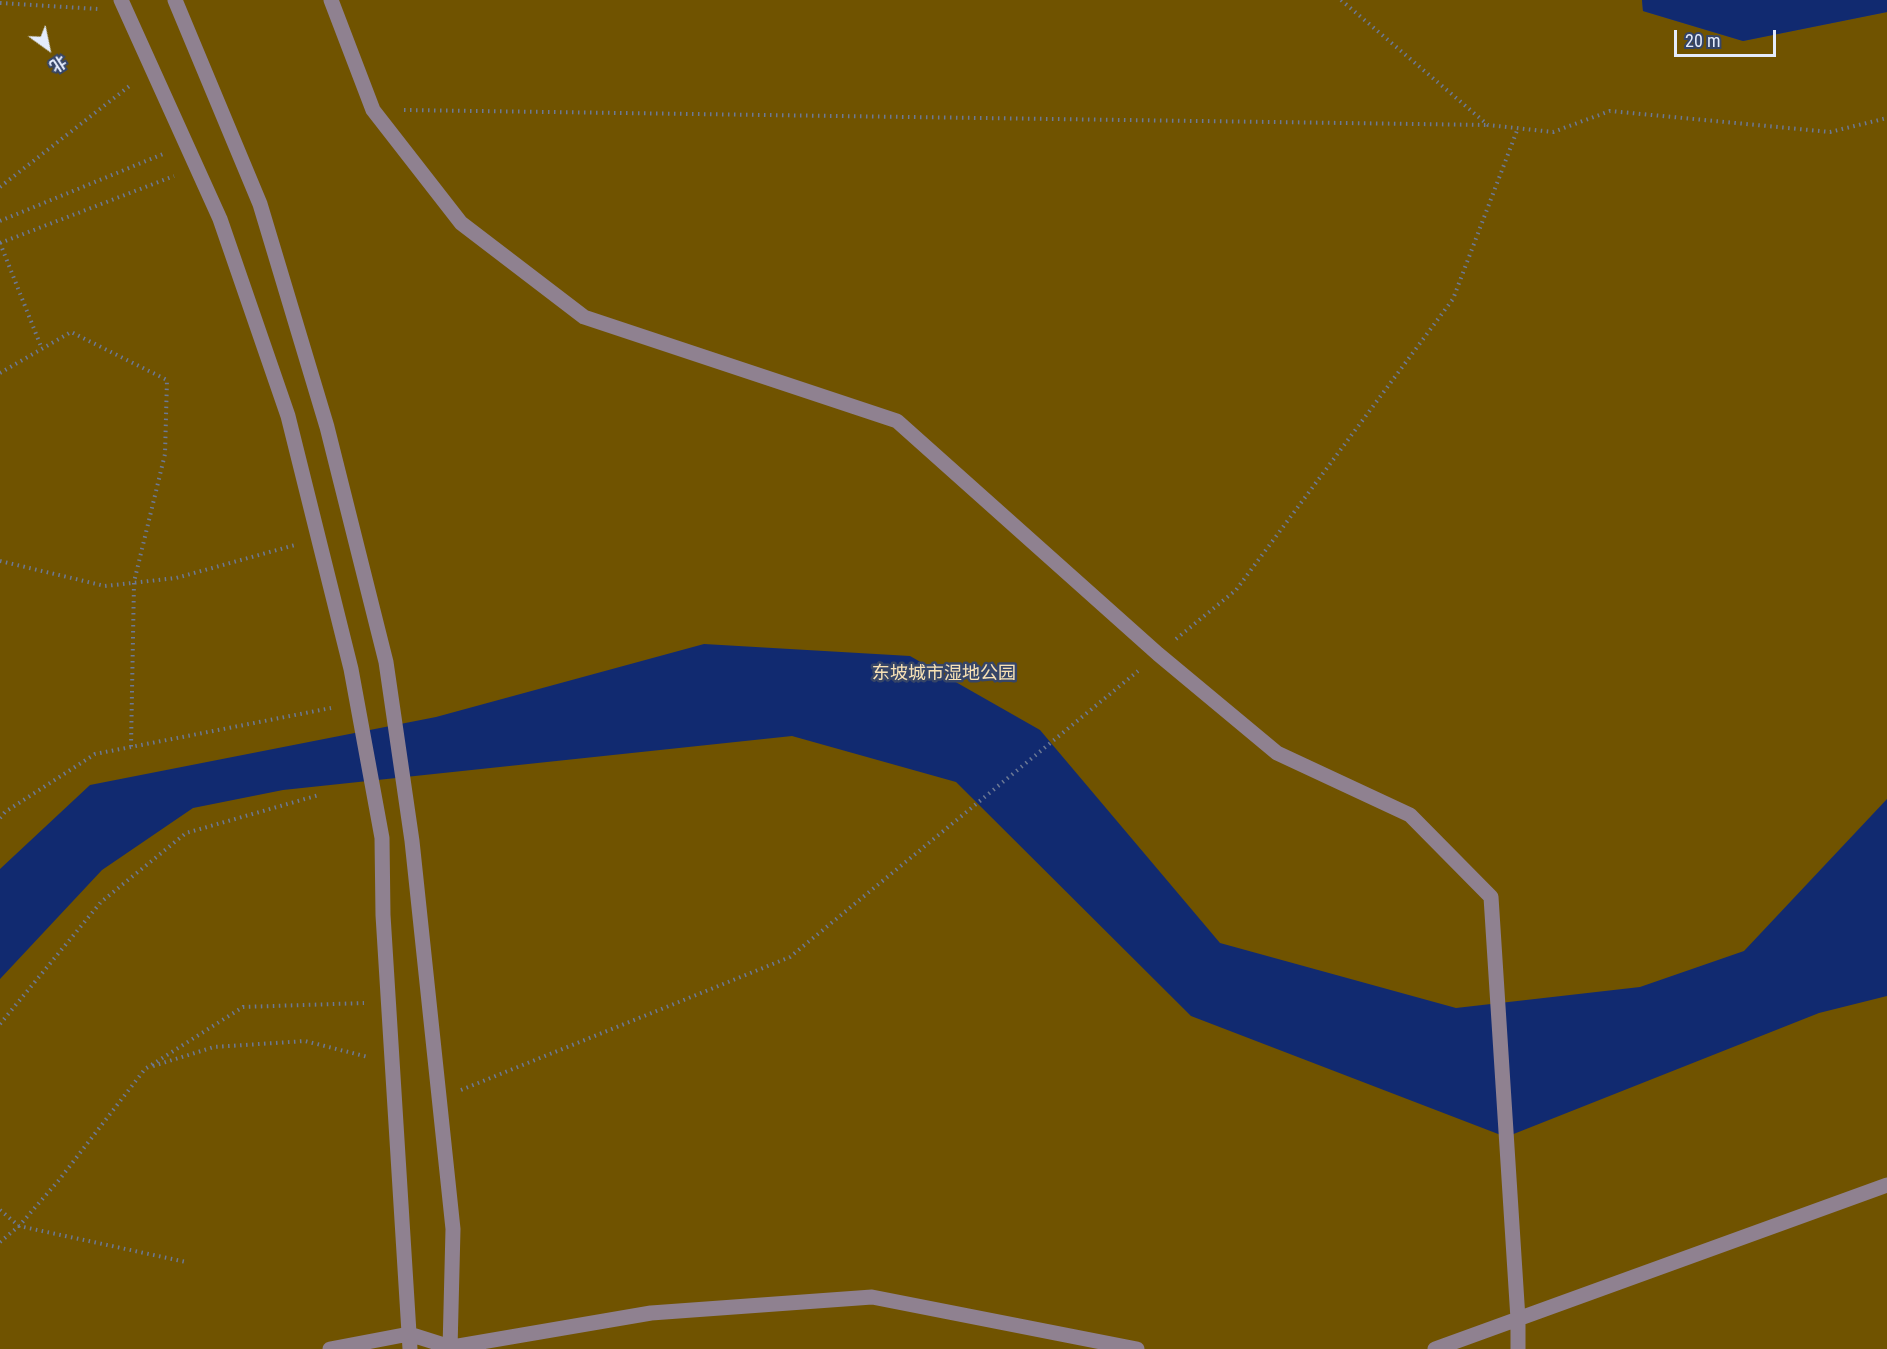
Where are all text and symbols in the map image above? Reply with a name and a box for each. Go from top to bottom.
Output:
north arrow [18,18,78,78]
scale bar [1677,18,1779,56]
text: 20 m [1685,30,1720,51]
text: 北 [46,51,70,76]
park label: 东坡城市湿地公园 [872,663,1016,685]

